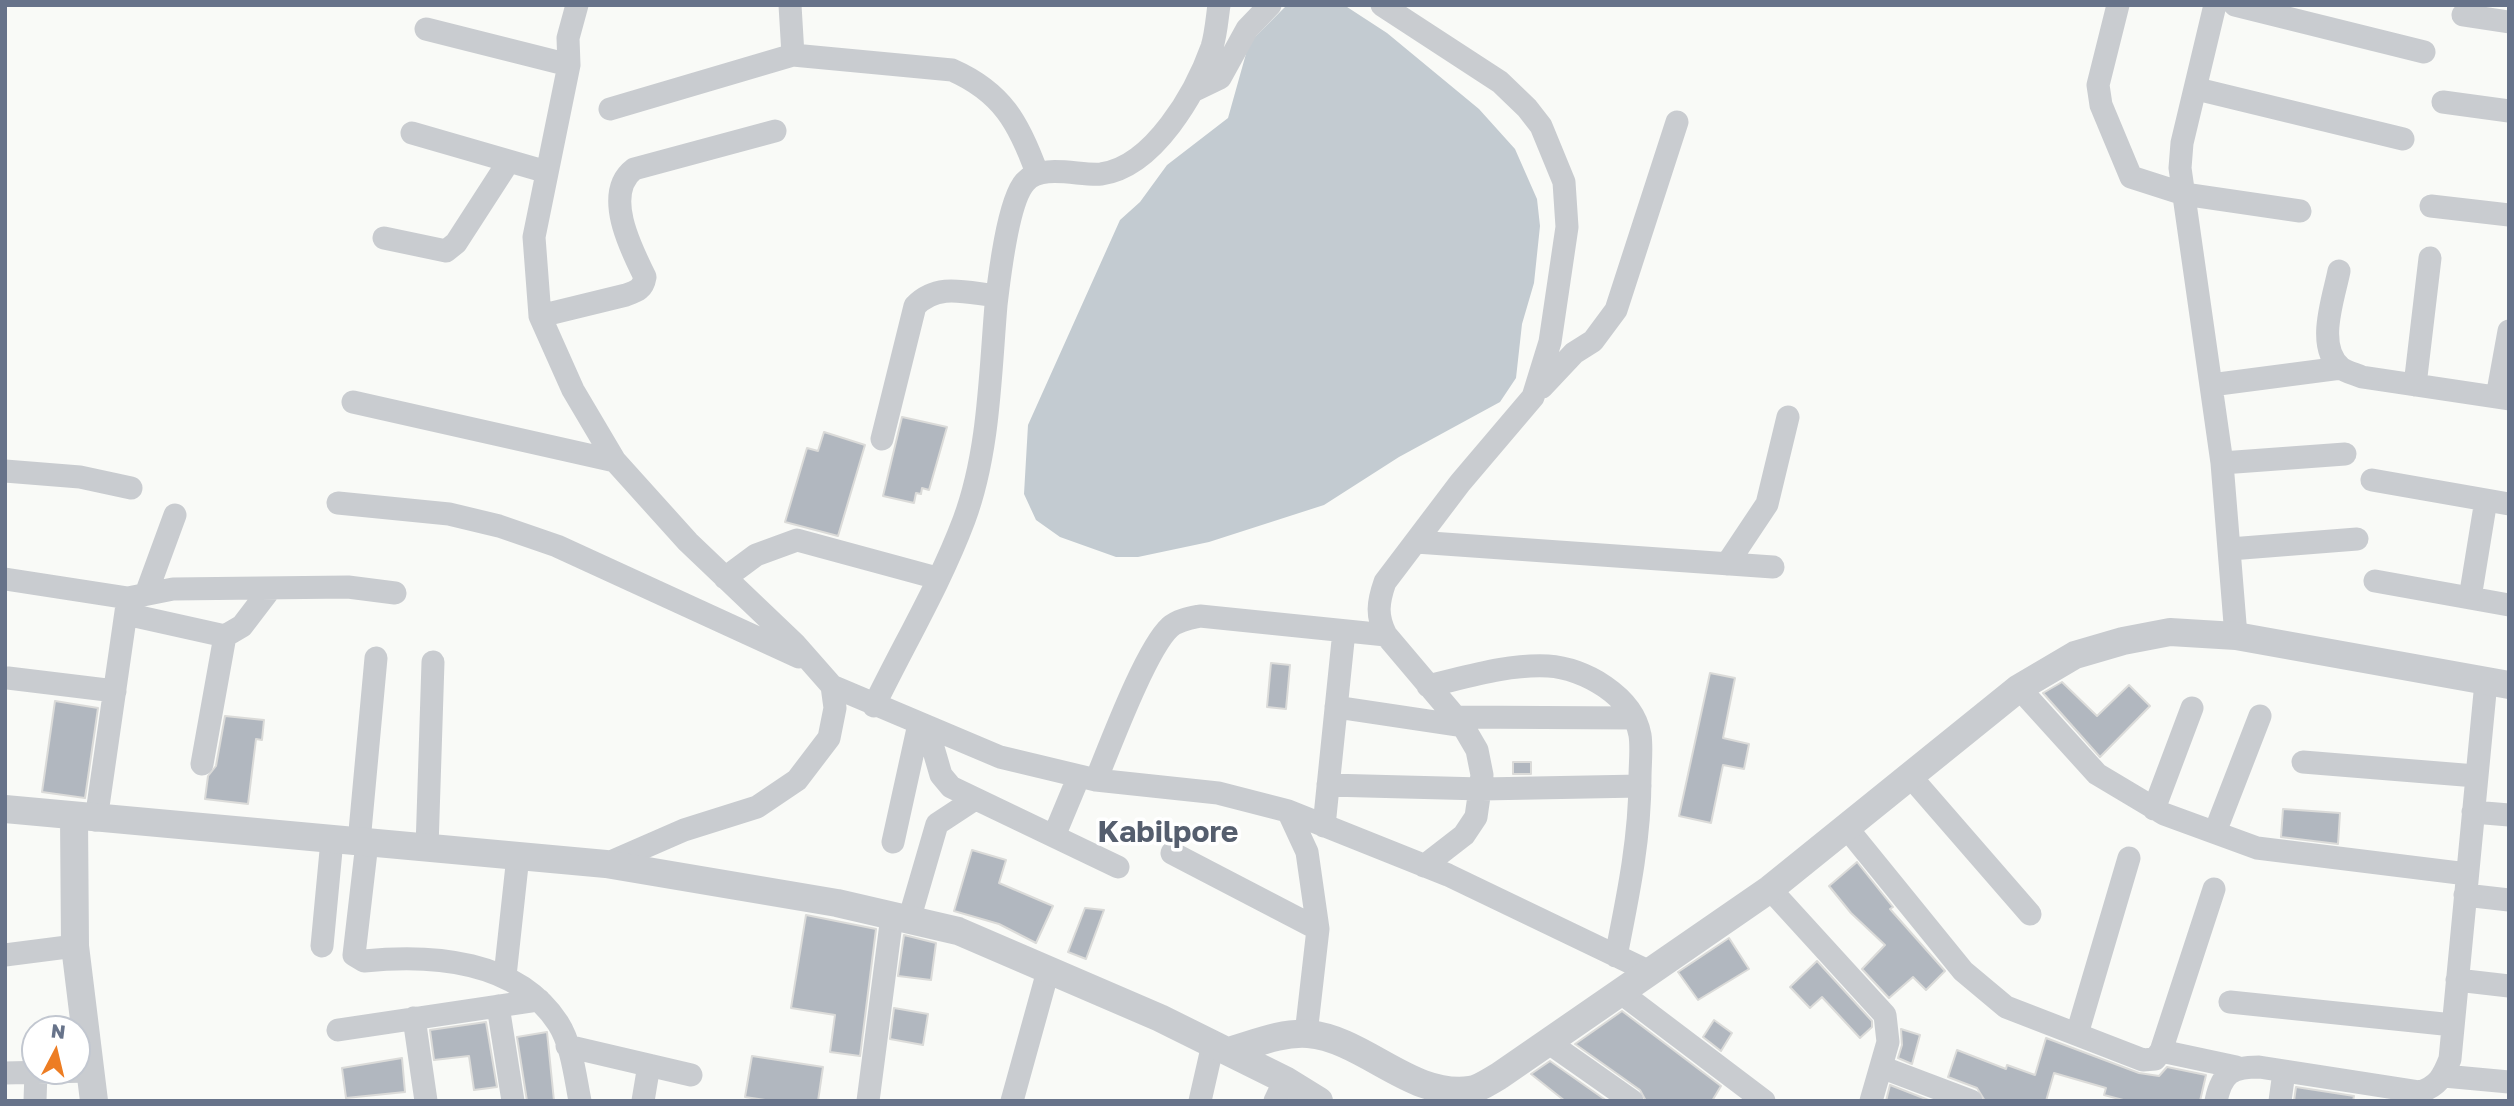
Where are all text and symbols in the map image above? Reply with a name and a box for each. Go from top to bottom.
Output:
district label: Kabilpore [1098,814,1238,850]
north arrow [21,1015,91,1085]
text: N [50,1018,67,1043]

